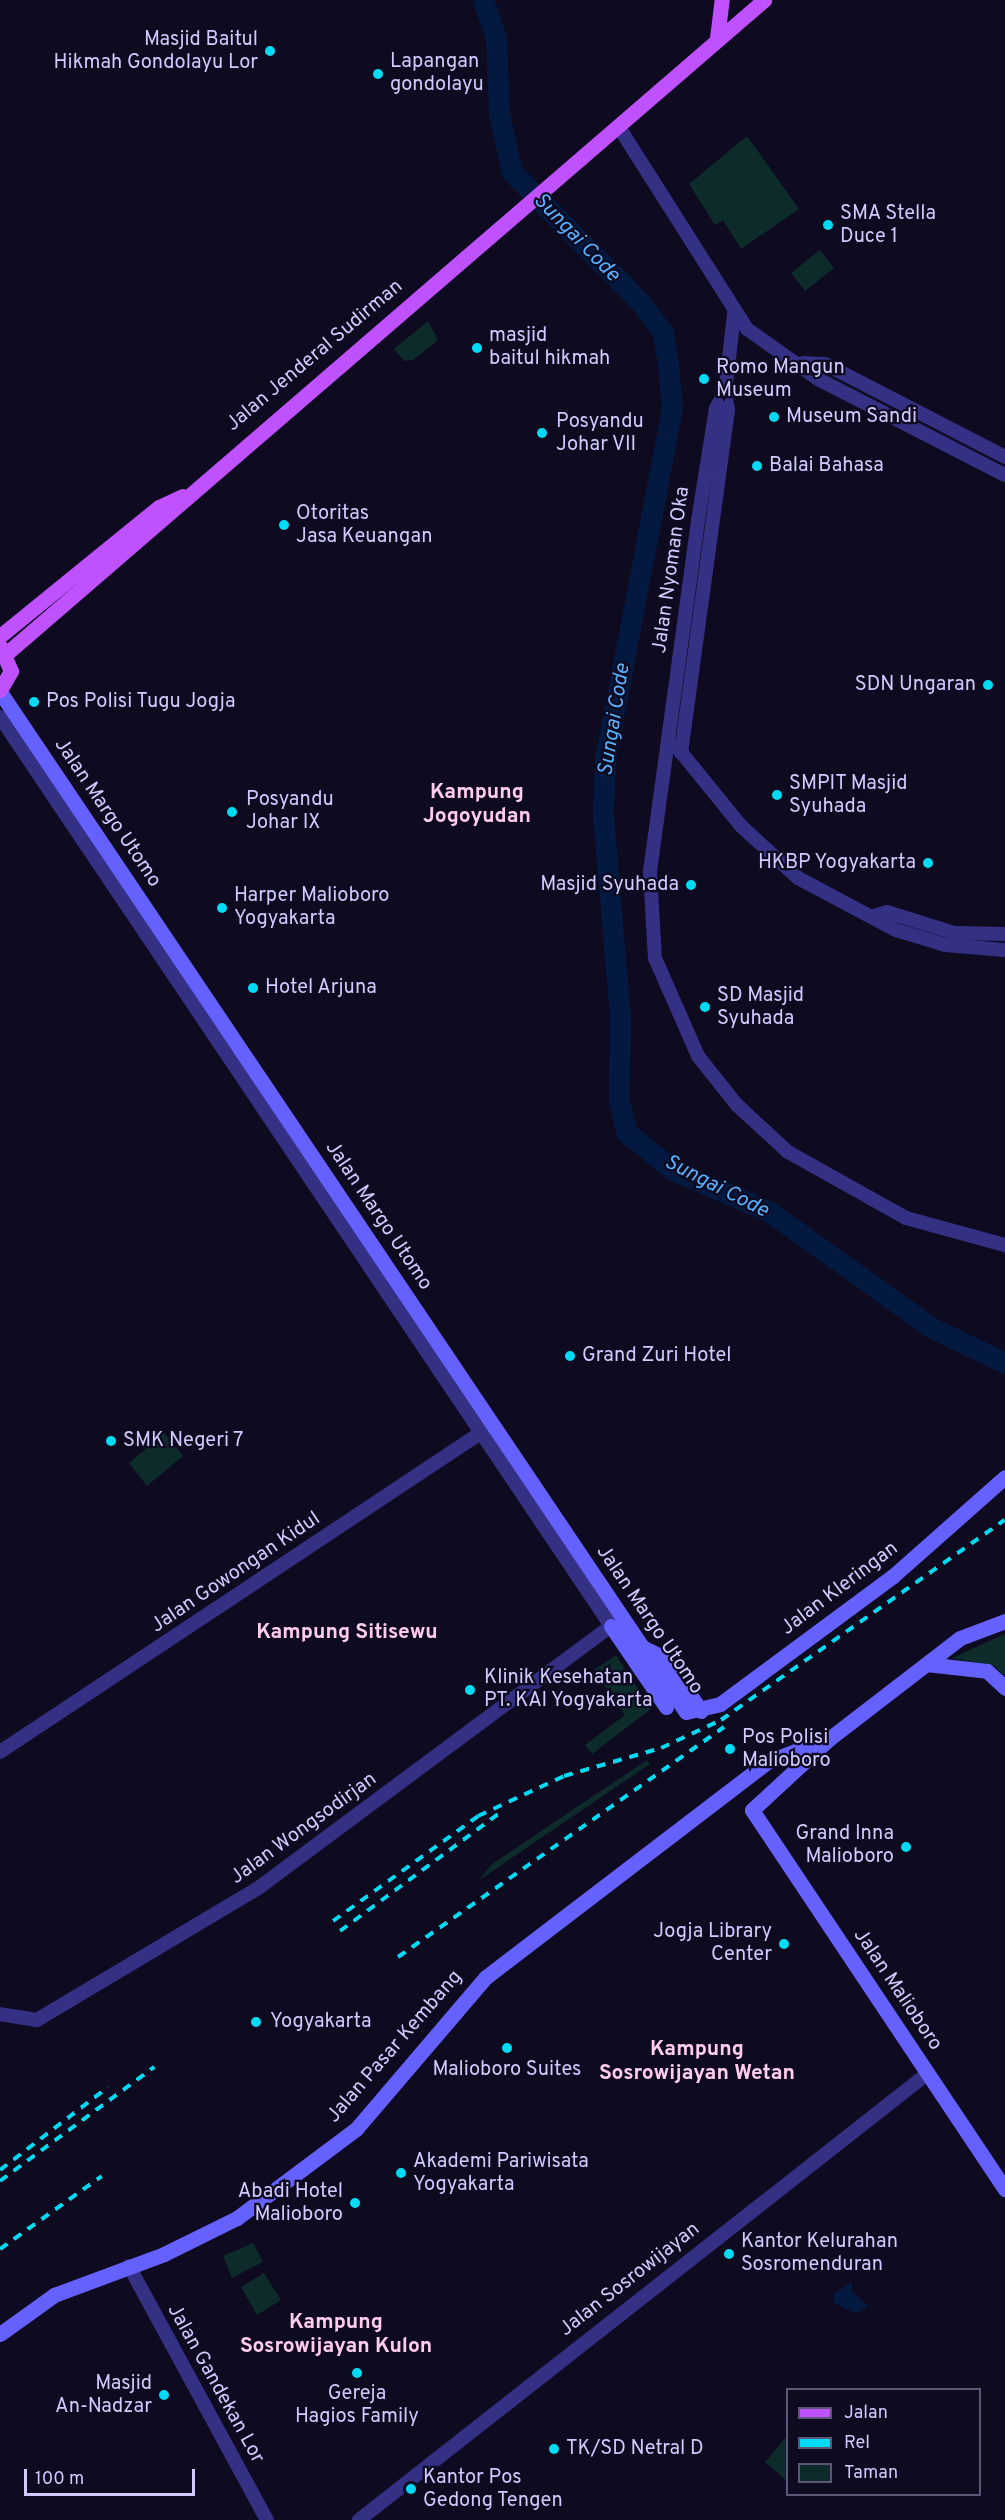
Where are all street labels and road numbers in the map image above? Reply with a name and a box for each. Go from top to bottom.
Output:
street label: Jalan Jenderal Sudirman [222,275,408,437]
street label: Jalan Nyoman Oka [648,485,696,655]
street label: Jalan Margo Utomo [48,734,166,892]
street label: Jalan Margo Utomo [319,1137,437,1295]
street label: Jalan Gowongan Kidul [147,1507,325,1639]
street label: Jalan Kleringan [777,1537,903,1641]
street label: Jalan Margo Utomo [590,1541,708,1699]
street label: Jalan Wongsodirjan [226,1768,382,1890]
street label: Jalan Malioboro [847,1924,947,2056]
street label: Jalan Pasar Kembang [322,1966,468,2128]
street label: Jalan Sosrowijayan [555,2218,705,2342]
street label: Jalan Gandekan Lor [161,2300,269,2468]

